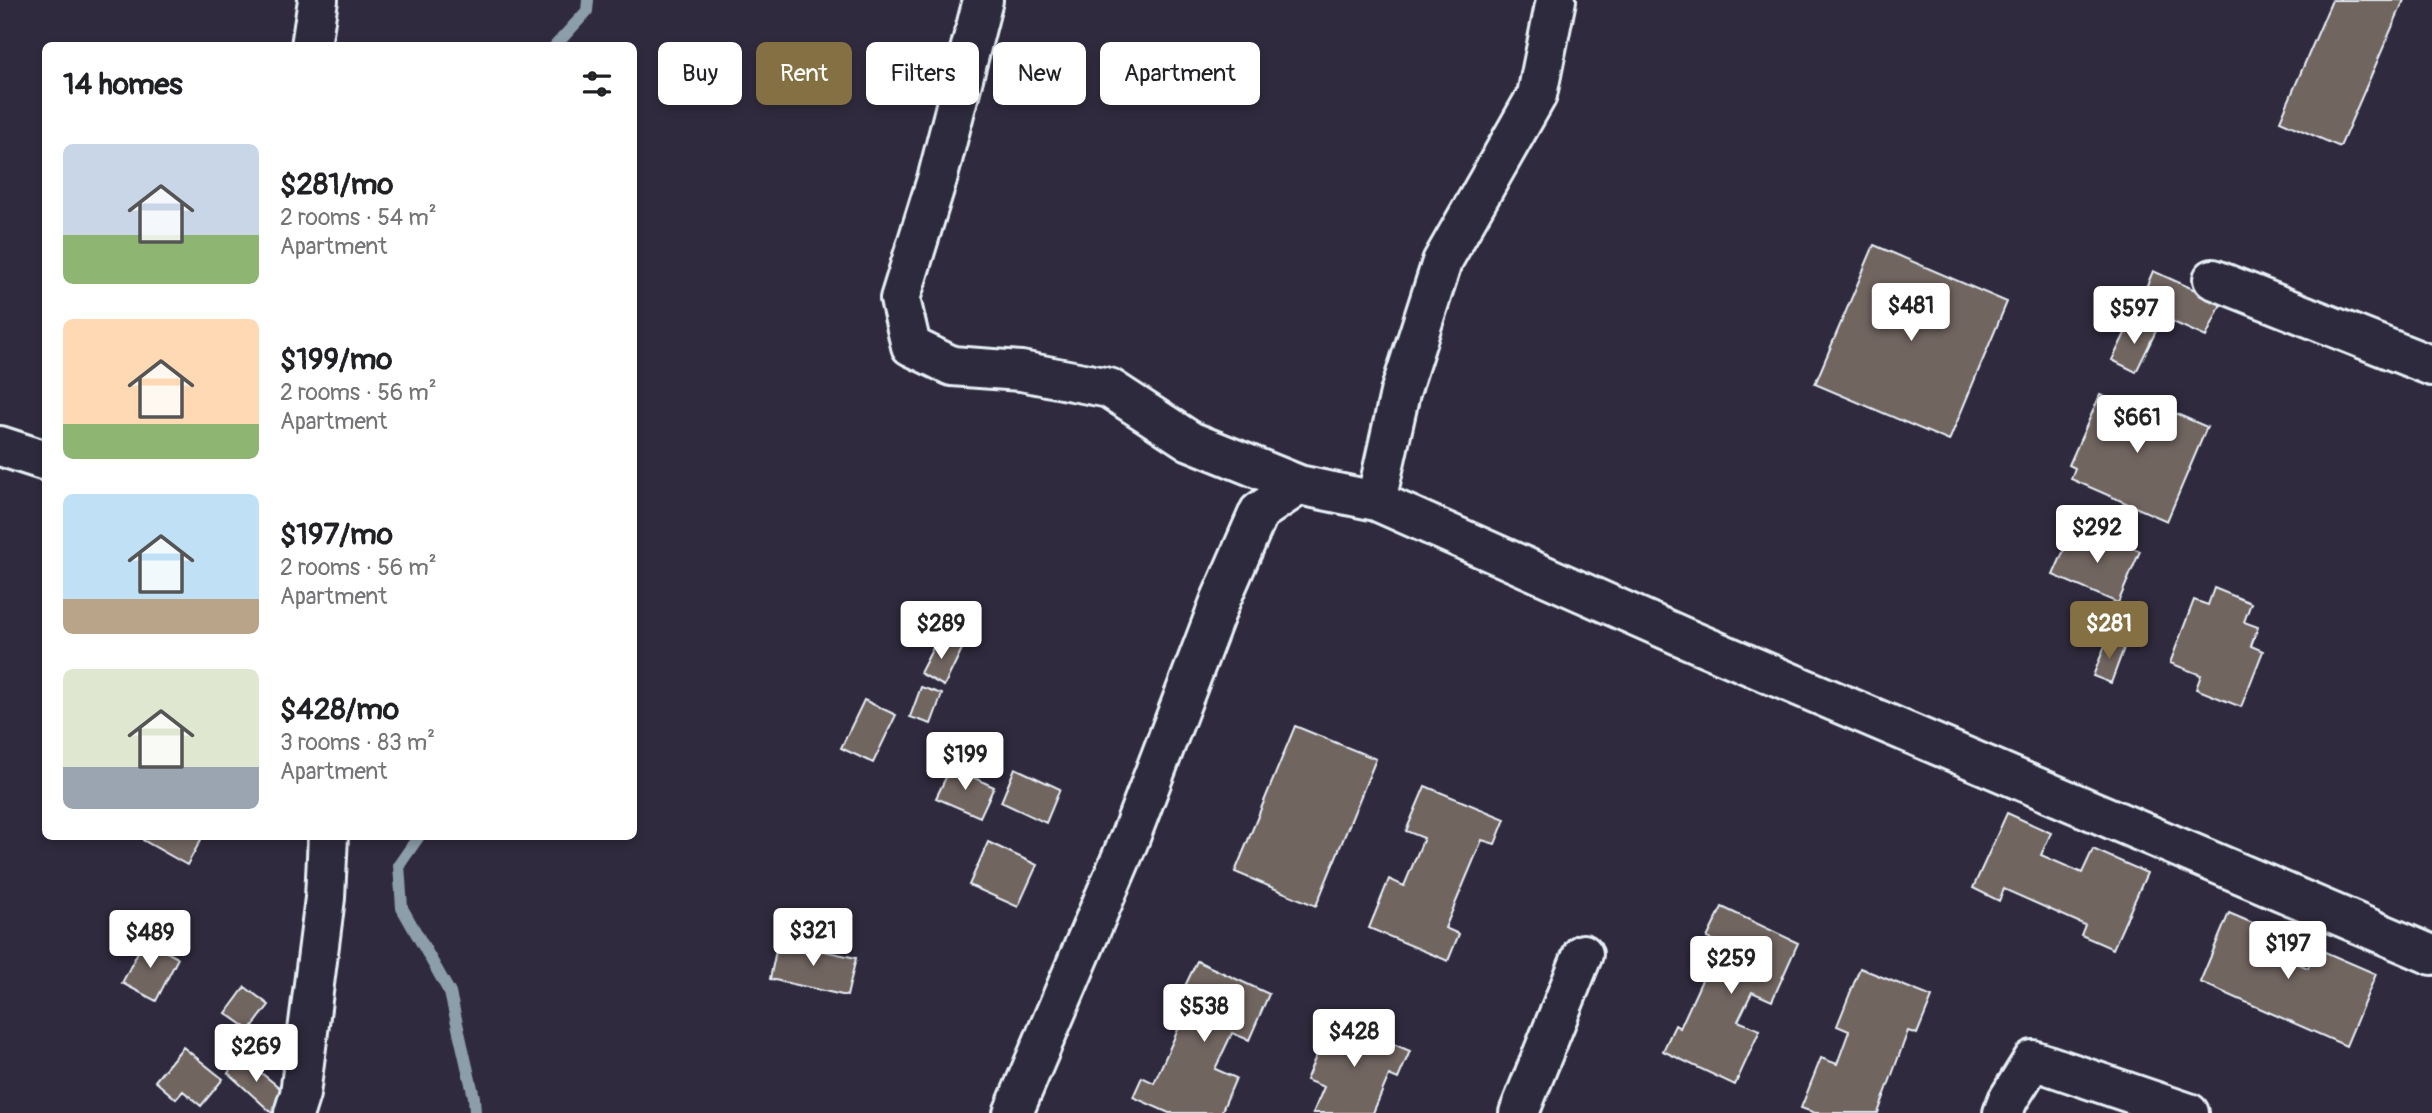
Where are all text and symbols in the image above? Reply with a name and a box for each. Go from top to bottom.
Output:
chip: Buy [658,42,742,105]
chip: Rent [756,42,852,105]
chip: Filters [866,42,979,105]
chip: New [993,42,1086,105]
chip: Apartment [1100,42,1260,105]
icon: filters [578,65,616,103]
text: 14 homes [63,66,183,103]
text: $281/mo [280,166,393,203]
icon: home [119,172,203,256]
text: 2 rooms · 54 m² [280,203,437,232]
text: Apartment [280,232,387,261]
pin: $481 [1870,284,1952,343]
pin: $597 [2093,286,2175,346]
text: $481 [1888,291,1934,320]
text: $597 [2110,294,2158,323]
text: $199/mo [280,341,392,378]
icon: home [119,347,203,431]
text: 2 rooms · 56 m² [280,378,437,407]
pin: $661 [2096,396,2178,455]
text: $661 [2113,403,2161,432]
text: Apartment [280,407,387,436]
pin: $292 [2056,505,2138,565]
text: $292 [2072,513,2122,542]
text: $197/mo [280,516,393,553]
icon: home [119,522,203,606]
text: 2 rooms · 56 m² [280,553,437,582]
text: Apartment [280,582,387,611]
pin: $289 [900,602,982,661]
pin: $281 [2068,602,2150,661]
text: $289 [917,609,965,638]
text: $281 [2086,609,2132,638]
text: $428/mo [280,691,399,728]
icon: home [119,697,203,781]
text: 3 rooms · 83 m² [280,728,435,757]
pin: $199 [924,732,1006,792]
text: $199 [942,740,988,769]
text: Apartment [280,757,387,786]
pin: $321 [772,908,854,968]
pin: $489 [109,911,191,970]
text: $321 [789,916,837,945]
text: $489 [125,918,175,947]
pin: $197 [2247,922,2329,981]
text: $197 [2265,929,2311,958]
pin: $259 [1690,936,1772,996]
text: $259 [1706,944,1756,973]
pin: $538 [1163,984,1245,1044]
text: $538 [1179,992,1229,1021]
pin: $428 [1313,1010,1395,1069]
text: $428 [1329,1017,1379,1046]
pin: $269 [215,1024,297,1084]
text: $269 [231,1032,281,1061]

